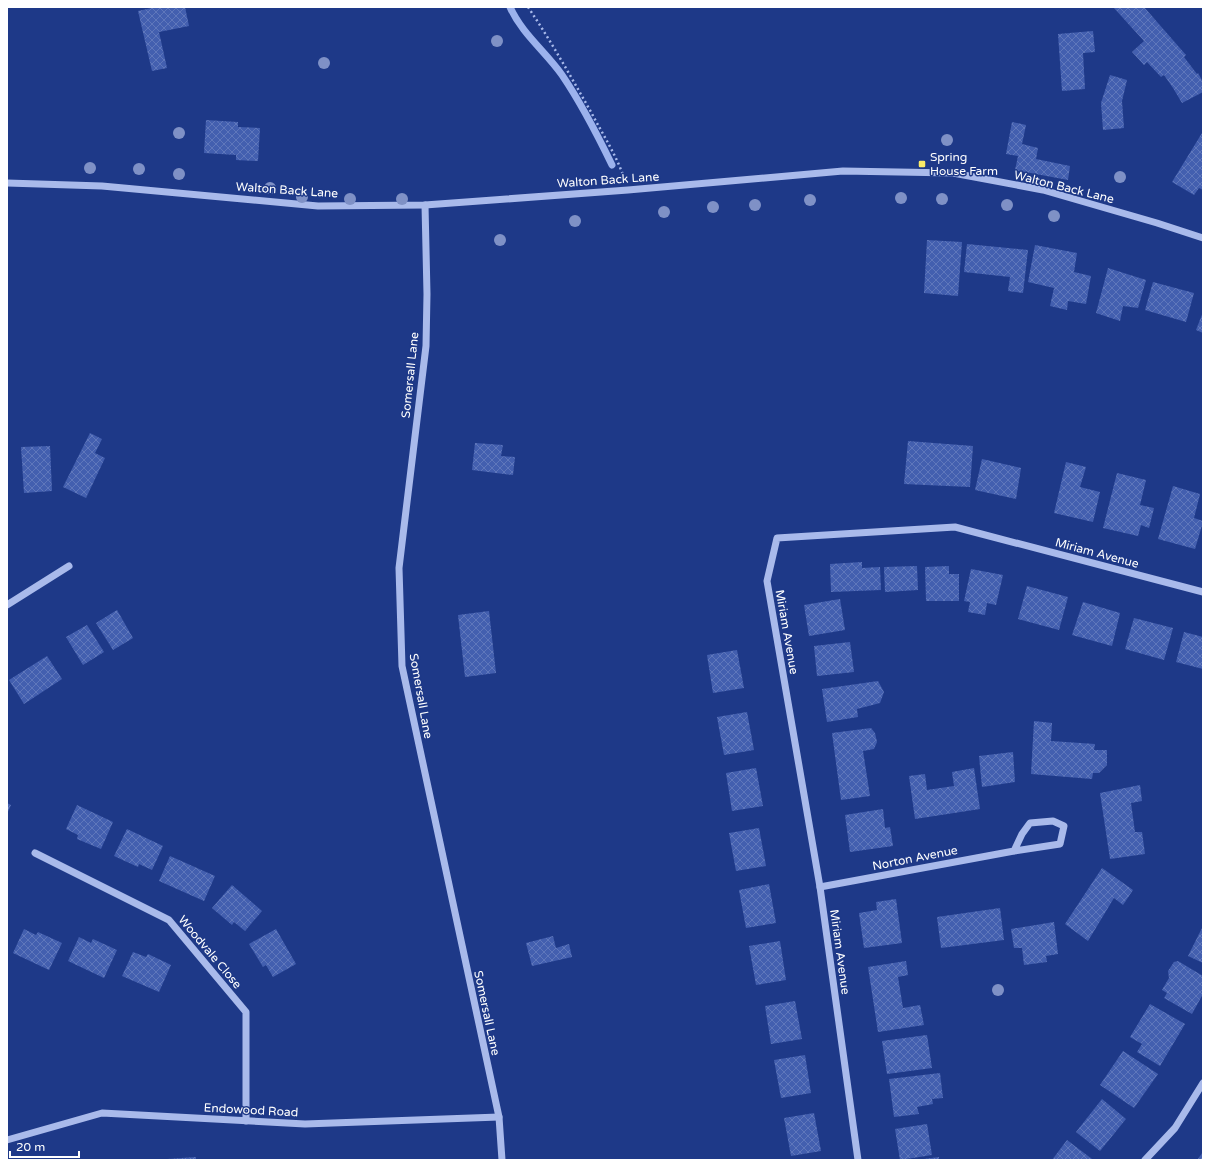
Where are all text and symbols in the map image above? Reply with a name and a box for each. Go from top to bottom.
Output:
place label: Spring House Farm [930,150,998,178]
marker: Spring House Farm [917,159,927,169]
street label: Walton Back Lane [1013,168,1116,206]
street label: Walton Back Lane [556,169,660,191]
street label: Walton Back Lane [235,179,339,201]
street label: Somersall Lane [399,331,422,419]
street label: Miriam Avenue [1054,535,1140,571]
street label: Miriam Avenue [773,588,801,676]
street label: Somersall Lane [407,652,435,740]
street label: Norton Avenue [871,843,959,873]
street label: Miriam Avenue [827,909,853,996]
street label: Woodvale Close [175,913,245,991]
street label: Somersall Lane [471,969,503,1057]
street label: Endowood Road [203,1101,299,1119]
scale bar [10,1133,79,1159]
text: 20 m [16,1140,45,1154]

